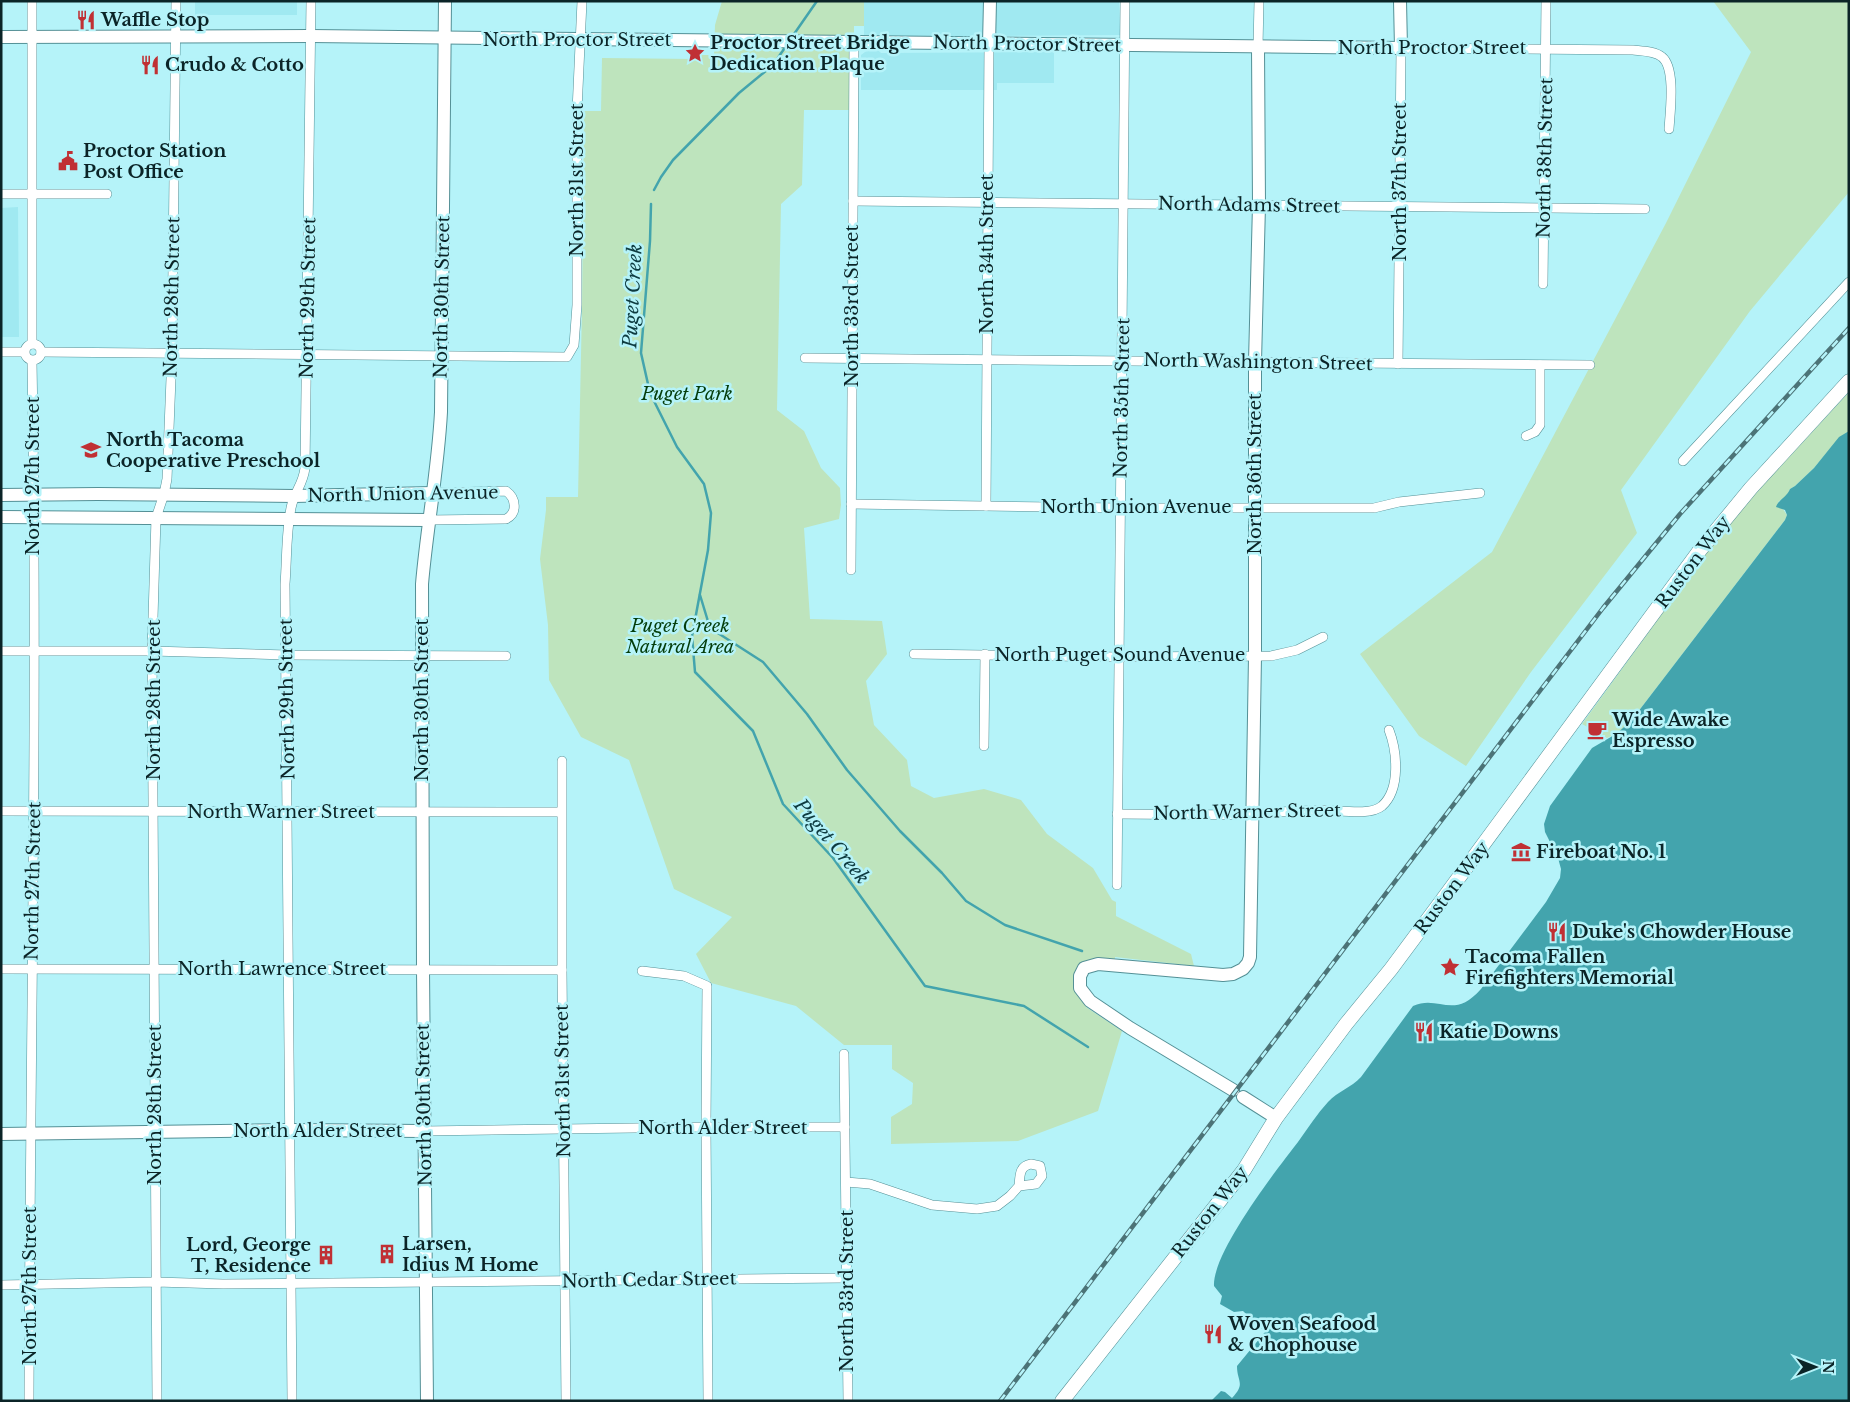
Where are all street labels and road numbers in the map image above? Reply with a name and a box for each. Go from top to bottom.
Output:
street label: North Proctor Street [483,29,671,51]
street label: North Proctor Street [933,31,1122,57]
street label: North Proctor Street [1338,37,1526,59]
street label: North 38th Street [1533,77,1557,239]
street label: North 37th Street [1389,102,1411,262]
street label: North 31st Street [566,103,588,257]
street label: North 34th Street [976,174,998,334]
street label: North Adams Street [1158,192,1340,218]
street label: North 30th Street [430,215,454,379]
street label: North 28th Street [160,216,184,378]
street label: North 29th Street [296,217,320,379]
street label: North 33rd Street [841,225,863,387]
street label: North 35th Street [1110,318,1134,478]
street label: North Washington Street [1143,349,1373,375]
street label: North 36th Street [1244,393,1266,555]
street label: North 27th Street [22,396,44,556]
street label: North Union Avenue [307,481,499,507]
street label: North Union Avenue [1040,496,1232,518]
street label: Ruston Way [1651,511,1735,613]
street label: North 29th Street [275,618,299,780]
street label: North 30th Street [411,618,433,781]
street label: North 28th Street [143,619,165,780]
street label: North Puget Sound Avenue [995,644,1245,666]
street label: North Warner Street [1153,799,1341,825]
street label: North 27th Street [21,801,45,961]
street label: North Warner Street [187,801,375,823]
street label: Ruston Way [1410,837,1494,939]
street label: North Lawrence Street [178,958,387,980]
street label: North 31st Street [551,1004,575,1158]
street label: North 30th Street [412,1023,436,1187]
street label: North 28th Street [144,1024,166,1185]
street label: North Alder Street [638,1117,808,1139]
street label: North Alder Street [233,1120,403,1142]
street label: Ruston Way [1167,1161,1253,1262]
street label: North 27th Street [19,1206,41,1366]
street label: North 33rd Street [836,1210,858,1372]
street label: North Cedar Street [561,1267,737,1293]

